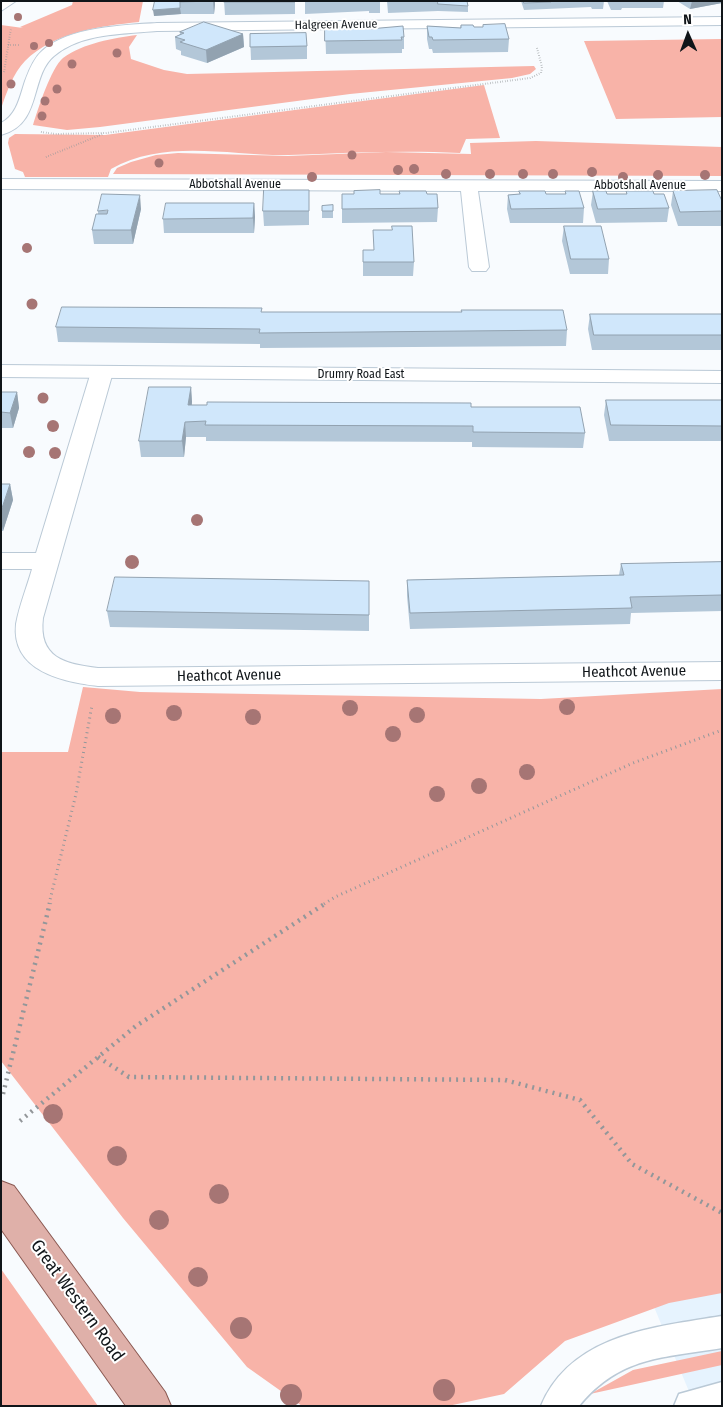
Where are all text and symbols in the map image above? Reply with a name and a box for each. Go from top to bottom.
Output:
north arrow [663,10,713,60]
text: N [683,11,692,28]
street label: Halgreen Avenue [295,17,377,33]
street label: Abbotshall Avenue [189,178,281,192]
street label: Abbotshall Avenue [594,179,686,193]
street label: Drumry Road East [317,368,405,382]
street label: Heathcot Avenue [582,662,686,682]
street label: Heathcot Avenue [177,666,281,686]
street label: Great Western Road [26,1236,128,1366]

